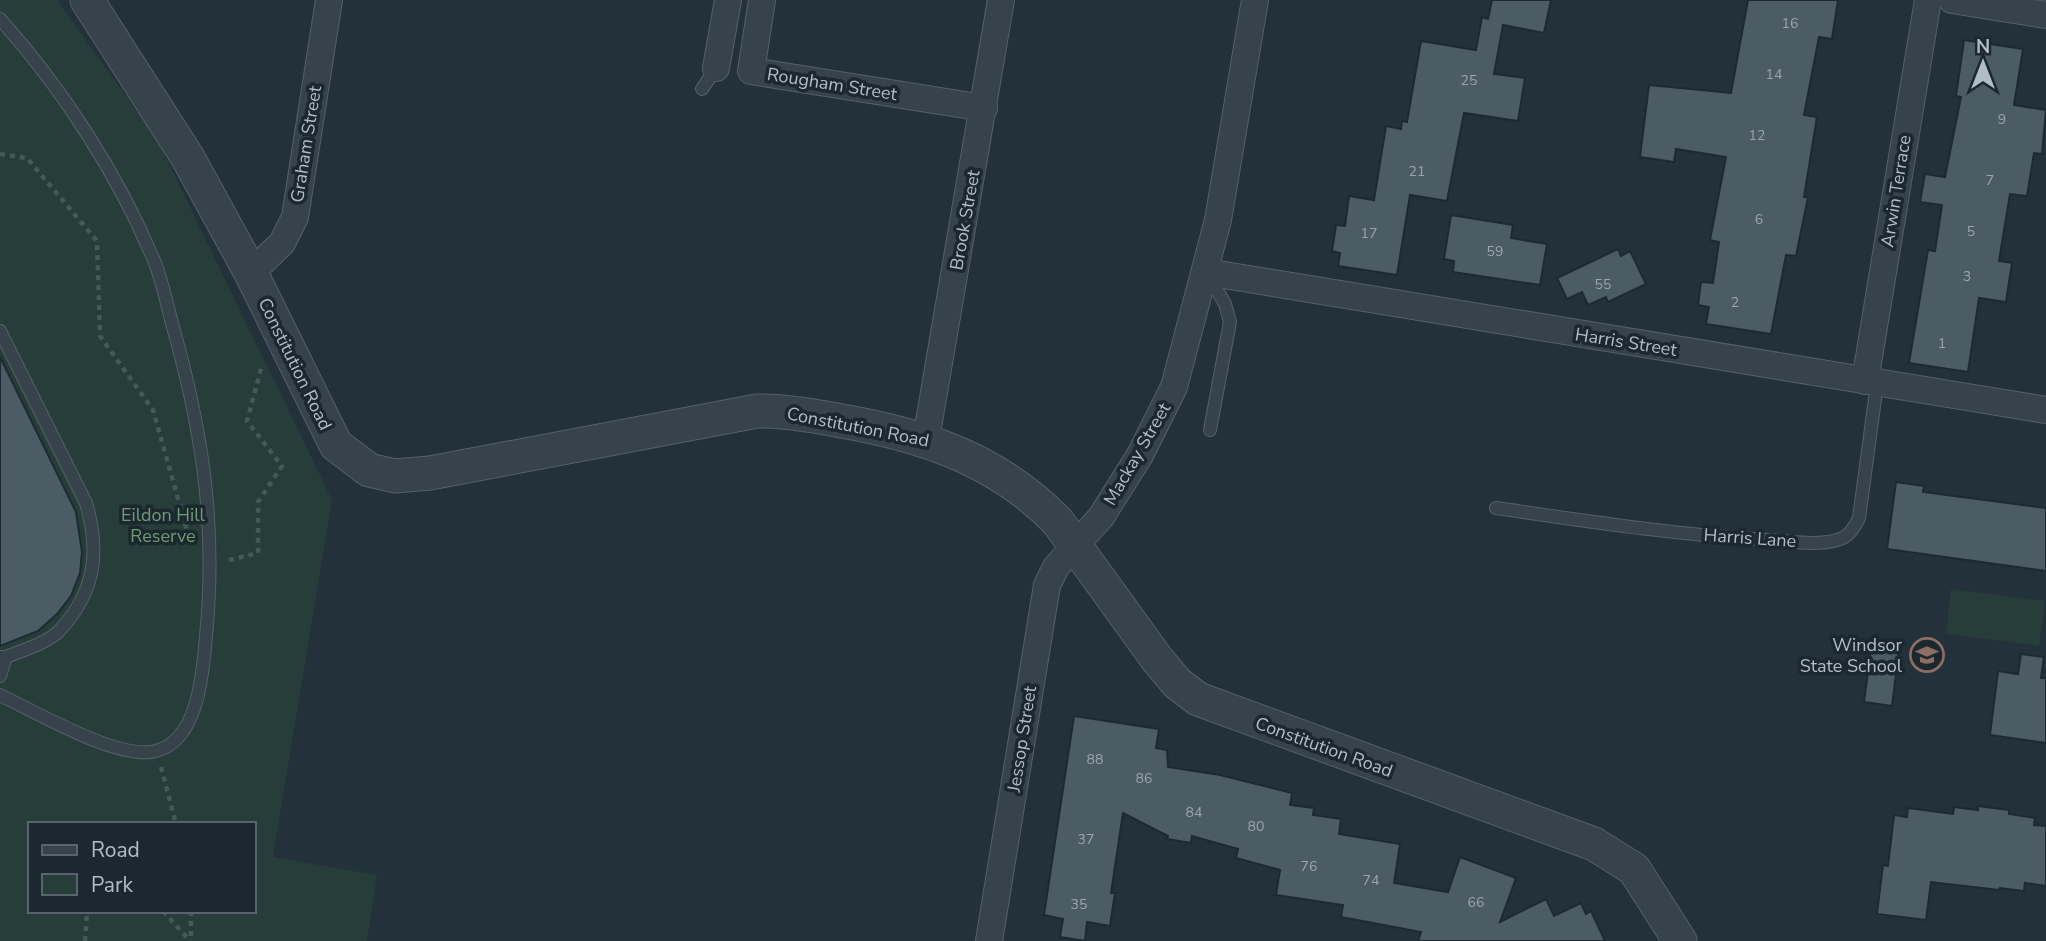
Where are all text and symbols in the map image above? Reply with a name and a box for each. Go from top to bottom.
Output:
house number: 16 [1782,14,1798,33]
north arrow [1948,28,2018,98]
text: N [1976,34,1990,60]
street label: Rougham Street [765,62,899,106]
house number: 14 [1766,65,1782,84]
house number: 25 [1461,71,1477,90]
street label: Graham Street [285,83,327,204]
house number: 9 [1998,110,2006,129]
house number: 12 [1749,126,1765,145]
street label: Arwin Terrace [1875,133,1917,249]
house number: 21 [1409,162,1425,181]
street label: Brook Street [944,167,986,272]
house number: 7 [1986,171,1994,190]
house number: 6 [1755,210,1763,229]
house number: 5 [1967,222,1975,241]
house number: 17 [1361,224,1377,243]
house number: 59 [1487,242,1503,261]
house number: 3 [1963,267,1971,286]
house number: 55 [1595,275,1611,294]
house number: 2 [1731,293,1739,312]
street label: Constitution Road [253,294,337,434]
street label: Harris Street [1573,322,1679,362]
house number: 1 [1938,334,1946,353]
street label: Mackay Street [1098,398,1176,510]
street label: Constitution Road [785,401,931,453]
park label: Eildon Hill Reserve [121,503,206,548]
street label: Harris Lane [1703,523,1797,553]
place label: Windsor State School [1800,633,1903,678]
school or university icon: Windsor State School [1908,636,1946,674]
street label: Jessop Street [1002,684,1042,795]
street label: Constitution Road [1252,711,1396,783]
house number: 88 [1087,750,1103,769]
house number: 86 [1136,769,1152,788]
house number: 84 [1186,803,1202,822]
house number: 80 [1248,817,1264,836]
legend [28,822,256,913]
house number: 37 [1078,830,1094,849]
text: Road [91,836,140,864]
house number: 76 [1301,857,1317,876]
text: Park [91,871,133,899]
house number: 74 [1363,871,1379,890]
house number: 66 [1468,893,1484,912]
house number: 35 [1071,895,1087,914]

